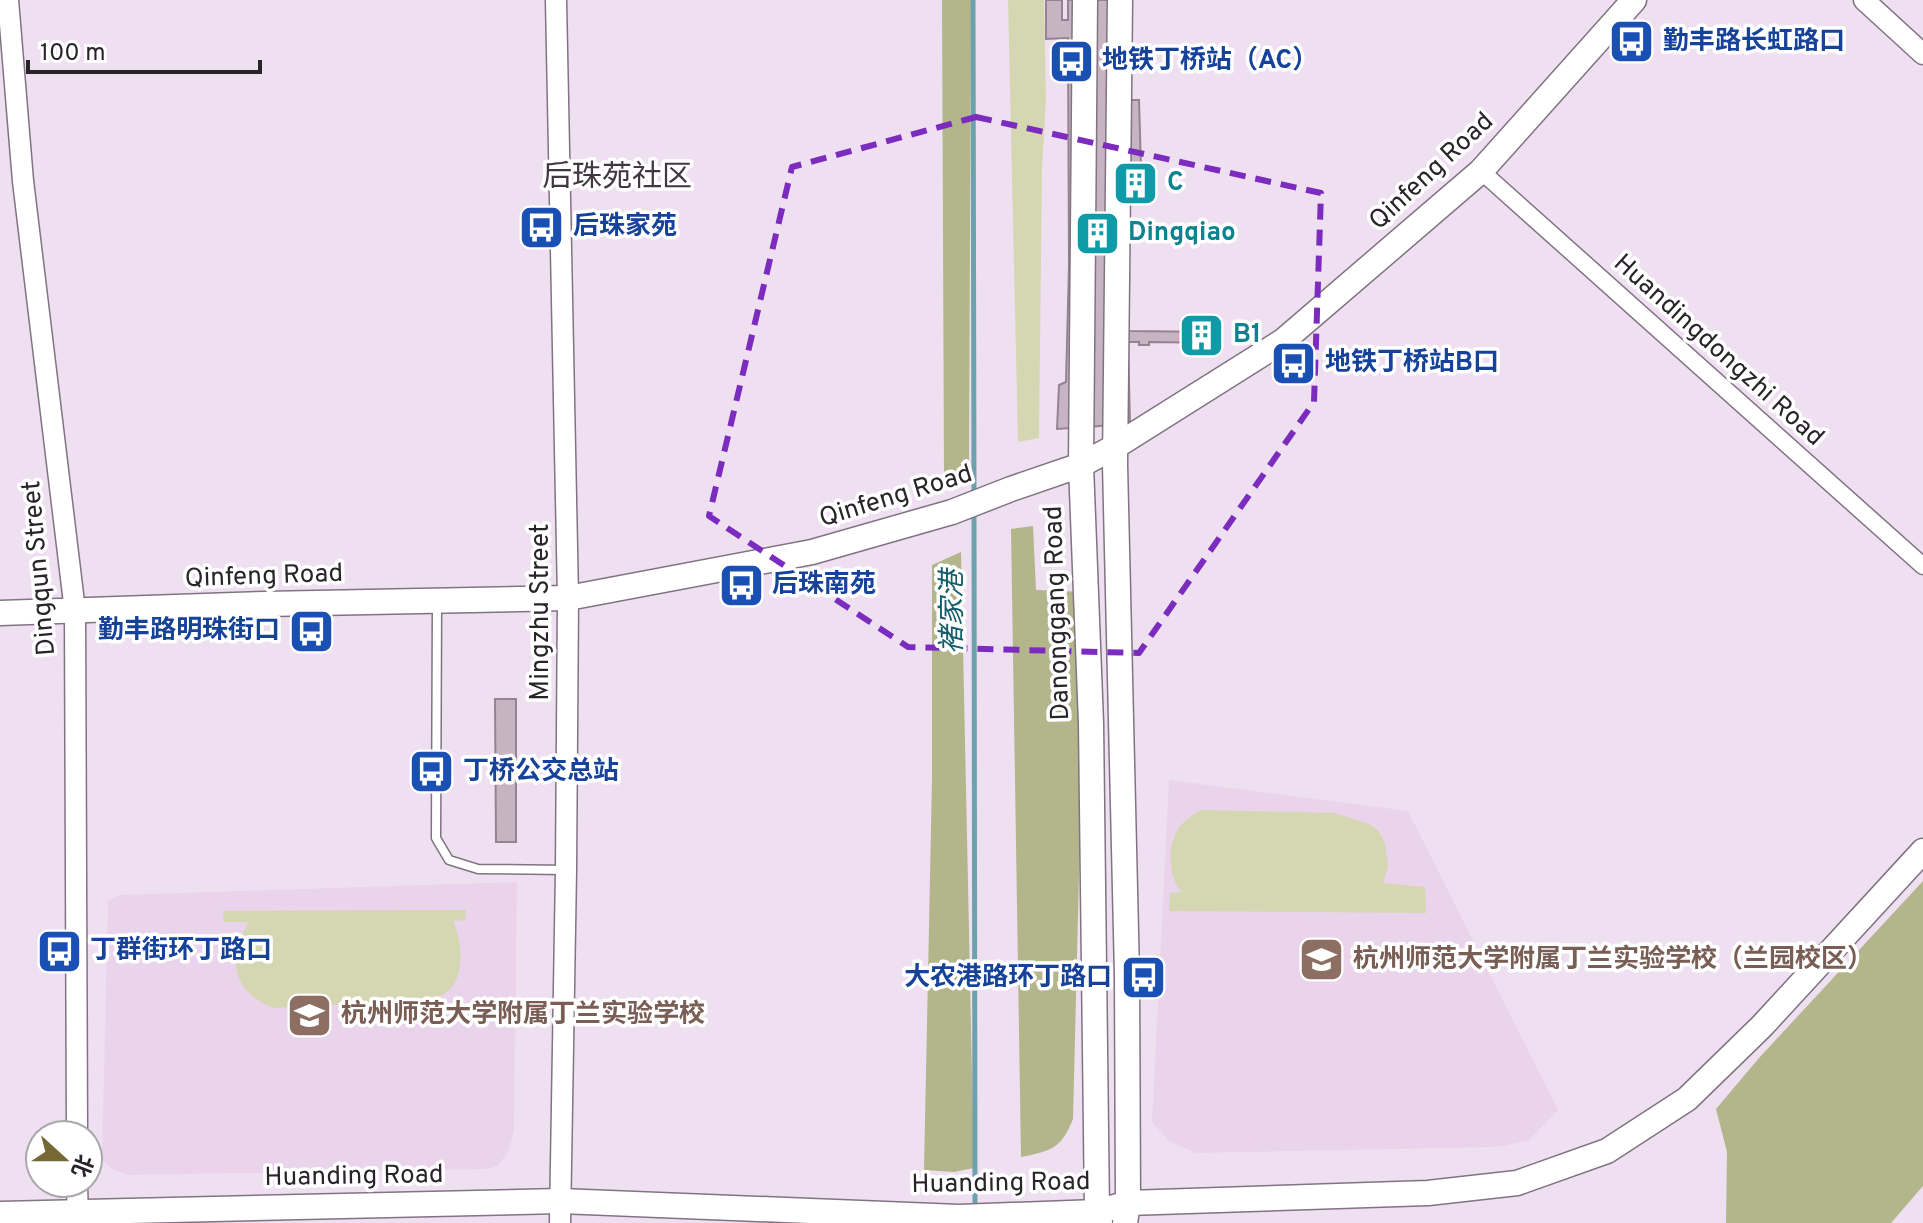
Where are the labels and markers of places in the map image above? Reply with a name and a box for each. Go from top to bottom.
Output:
bus stop icon: 勤丰路长虹路口 [1608,18,1656,66]
place label: 勤丰路长虹路口 [1663,26,1845,59]
bus stop icon: 地铁丁桥站（A·C） [1047,37,1095,85]
place label: 地铁丁桥站（A·C） [1102,45,1318,78]
building icon: C [1112,159,1160,207]
place label: C [1167,167,1184,200]
bus stop icon: 后珠家苑 [518,203,566,251]
building icon: Dingqiao [1073,209,1121,257]
place label: 后珠家苑 [573,211,677,244]
place label: Dingqiao [1128,217,1236,250]
building icon: B1 [1178,311,1226,359]
place label: B1 [1233,319,1261,352]
bus stop icon: 地铁丁桥站B口 [1270,339,1318,387]
place label: 地铁丁桥站B口 [1325,347,1499,380]
bus stop icon: 后珠南苑 [717,561,765,609]
place label: 后珠南苑 [772,569,876,602]
bus stop icon: 勤丰路明珠街口 [287,607,335,655]
place label: 勤丰路明珠街口 [98,615,280,648]
bus stop icon: 丁桥公交总站 [408,748,456,796]
place label: 丁桥公交总站 [463,756,619,789]
bus stop icon: 丁群街环丁路口 [35,927,83,975]
place label: 丁群街环丁路口 [90,935,272,968]
school or university icon: 杭州师范大学附属丁兰实验学校（兰园校区） [1298,936,1346,984]
place label: 杭州师范大学附属丁兰实验学校（兰园校区） [1353,944,1873,977]
bus stop icon: 大农港路环丁路口 [1119,954,1167,1002]
place label: 大农港路环丁路口 [904,962,1112,995]
school or university icon: 杭州师范大学附属丁兰实验学校 [286,991,334,1039]
place label: 杭州师范大学附属丁兰实验学校 [341,999,705,1032]

